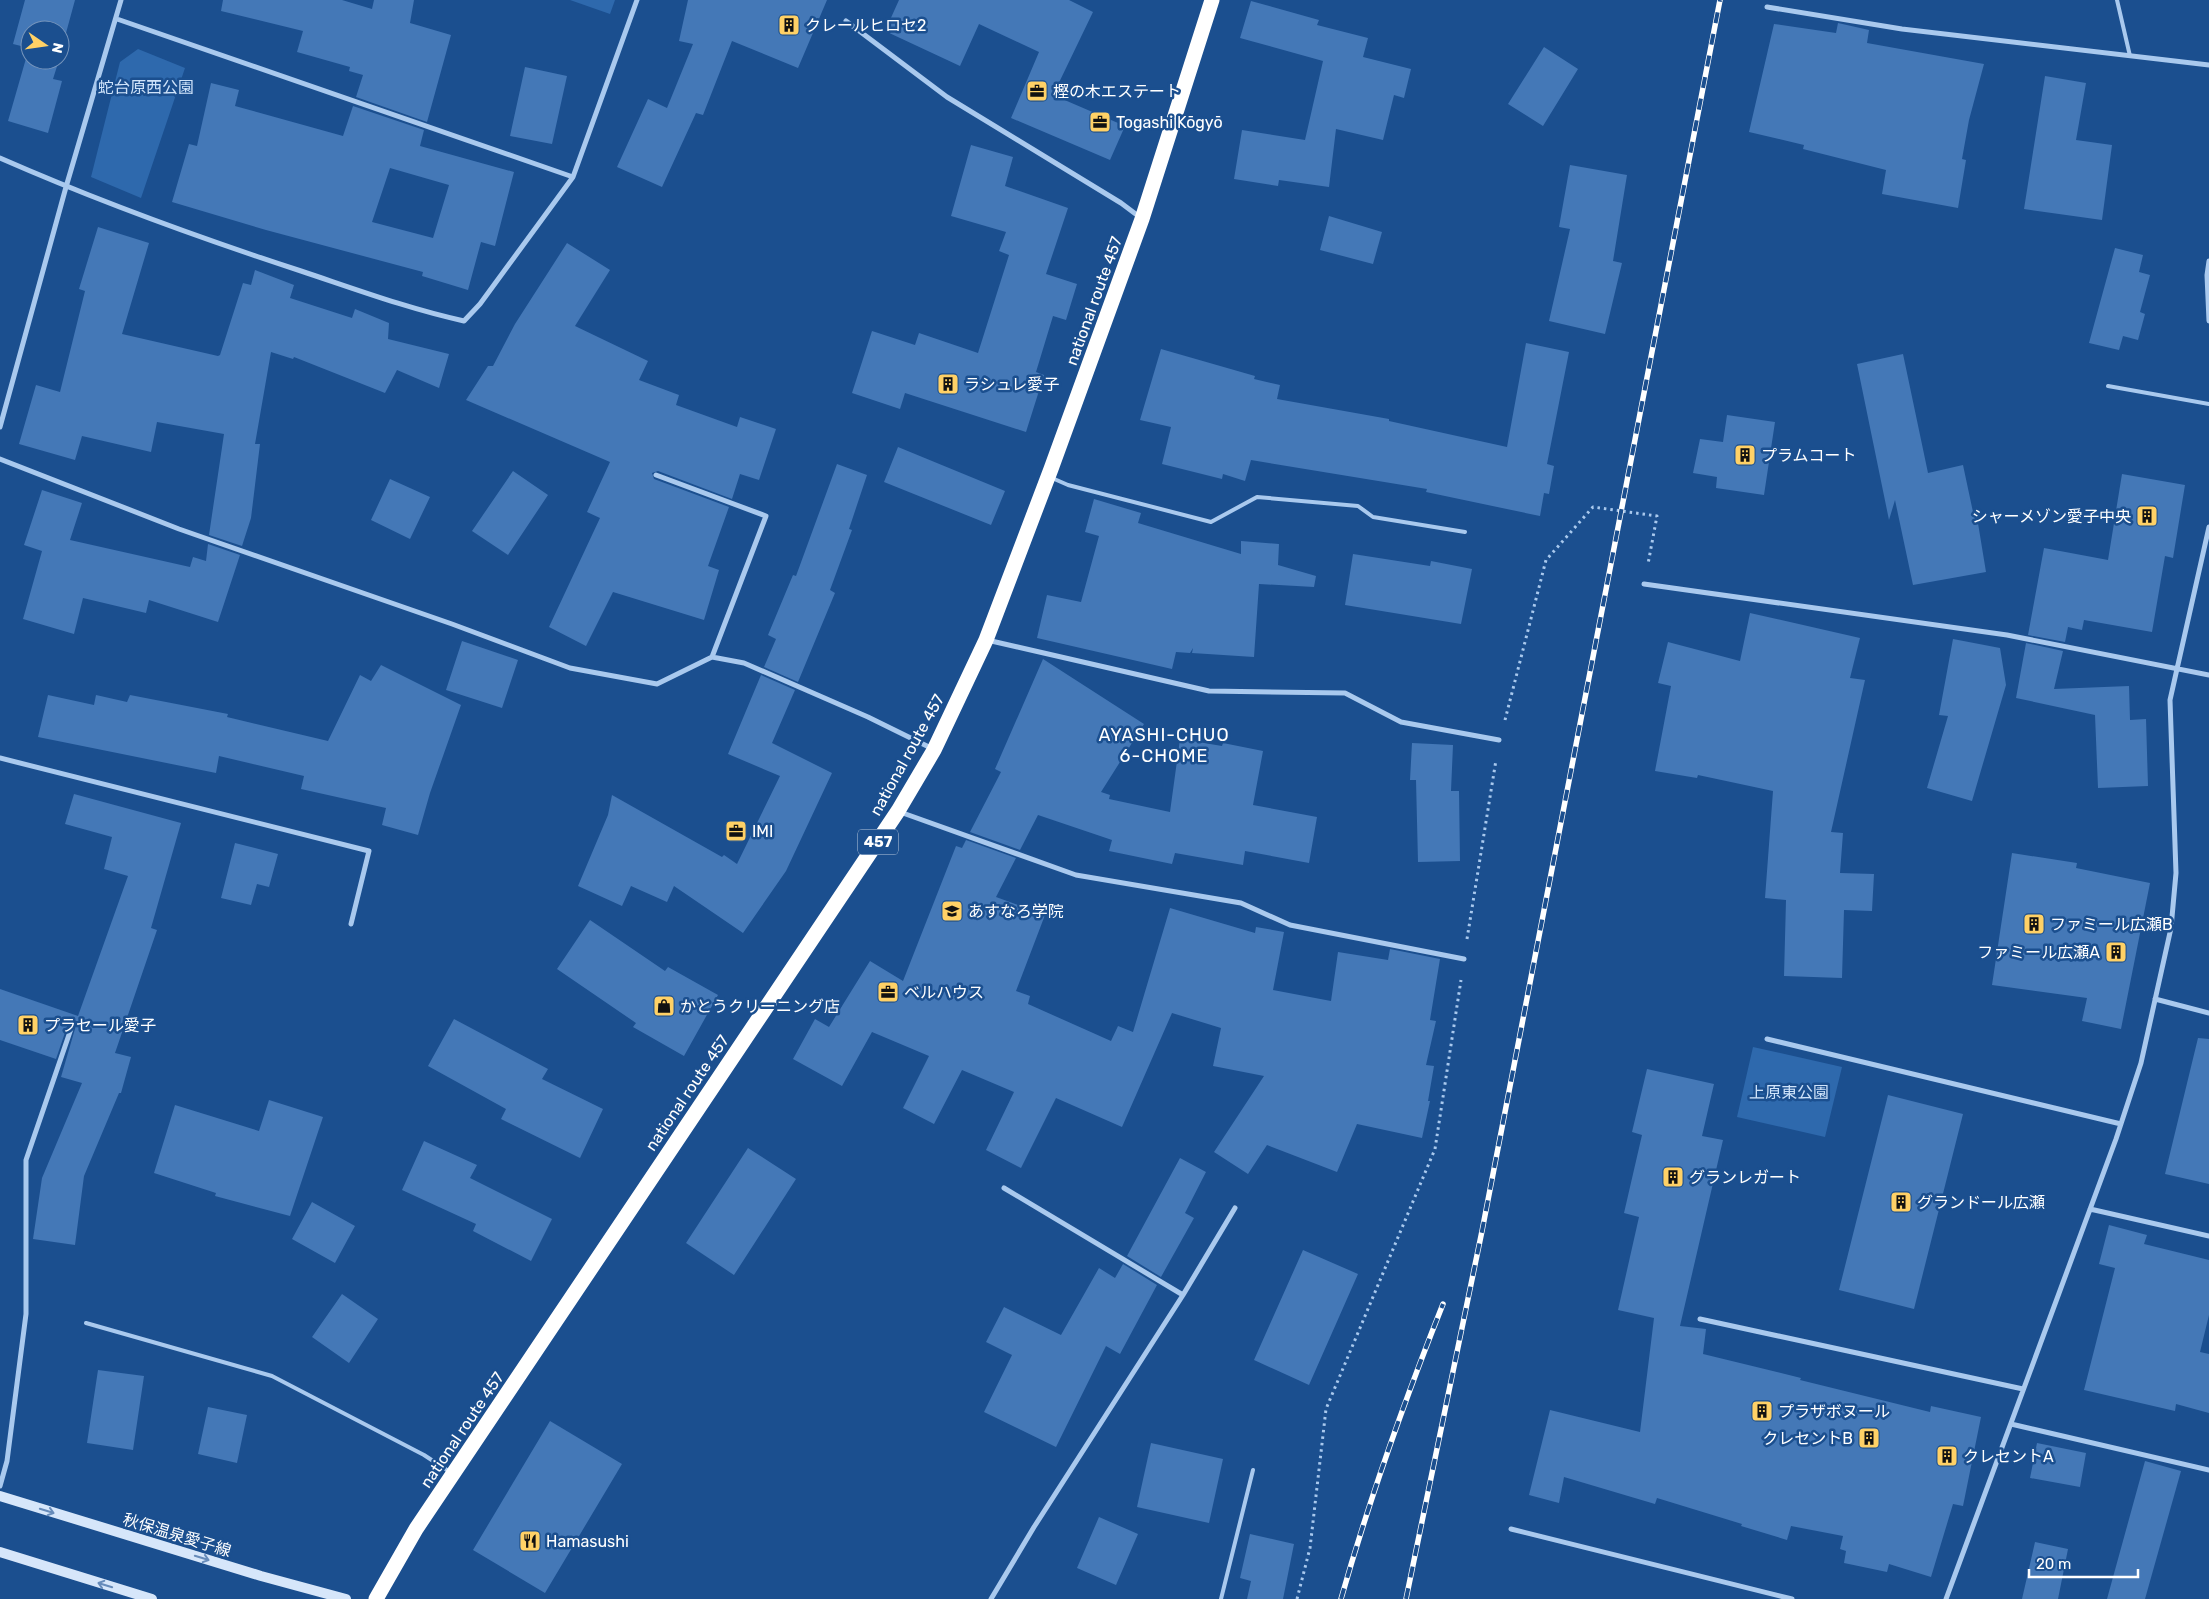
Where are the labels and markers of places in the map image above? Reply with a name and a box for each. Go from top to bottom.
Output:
building icon: クレールヒロセ2 [777,13,801,37]
place label: クレールヒロセ2 [805,16,926,35]
office icon: 樫の木エステート [1025,79,1049,103]
place label: 樫の木エステート [1053,82,1181,101]
office icon: Togashi Kōgyō [1088,110,1112,134]
place label: Togashi Kōgyō [1116,113,1223,132]
building icon: ラシュレ愛子 [936,372,960,396]
place label: ラシュレ愛子 [964,375,1059,394]
building icon: プラムコート [1733,443,1757,467]
place label: プラムコート [1761,446,1857,465]
building icon: シャーメゾン愛子中央 [2135,504,2159,528]
place label: シャーメゾン愛子中央 [1972,507,2131,526]
office icon: IMI [724,819,748,843]
place label: IMI [752,822,773,841]
school or university icon: あすなろ学院 [940,899,964,923]
place label: あすなろ学院 [968,902,1064,921]
building icon: ファミール広瀬B [2022,912,2046,936]
place label: ファミール広瀬B [2050,915,2173,934]
building icon: ファミール広瀬A [2104,940,2128,964]
place label: ファミール広瀬A [1977,943,2100,962]
office icon: ベルハウス [876,980,900,1004]
place label: ベルハウス [904,983,984,1002]
shop icon: かとうクリーニング店 [652,994,676,1018]
place label: かとうクリーニング店 [680,997,840,1016]
building icon: プラセール愛子 [16,1013,40,1037]
place label: プラセール愛子 [44,1016,156,1035]
building icon: グランレガート [1661,1165,1685,1189]
place label: グランレガート [1689,1168,1801,1187]
building icon: グランドール広瀬 [1889,1190,1913,1214]
place label: グランドール広瀬 [1917,1193,2045,1212]
building icon: プラザボヌール [1750,1399,1774,1423]
place label: プラザボヌール [1778,1402,1890,1421]
building icon: クレセントB [1857,1426,1881,1450]
place label: クレセントB [1762,1429,1853,1448]
building icon: クレセントA [1935,1444,1959,1468]
place label: クレセントA [1963,1447,2054,1466]
restaurant icon: Hamasushi [518,1529,542,1553]
place label: Hamasushi [546,1532,629,1551]

